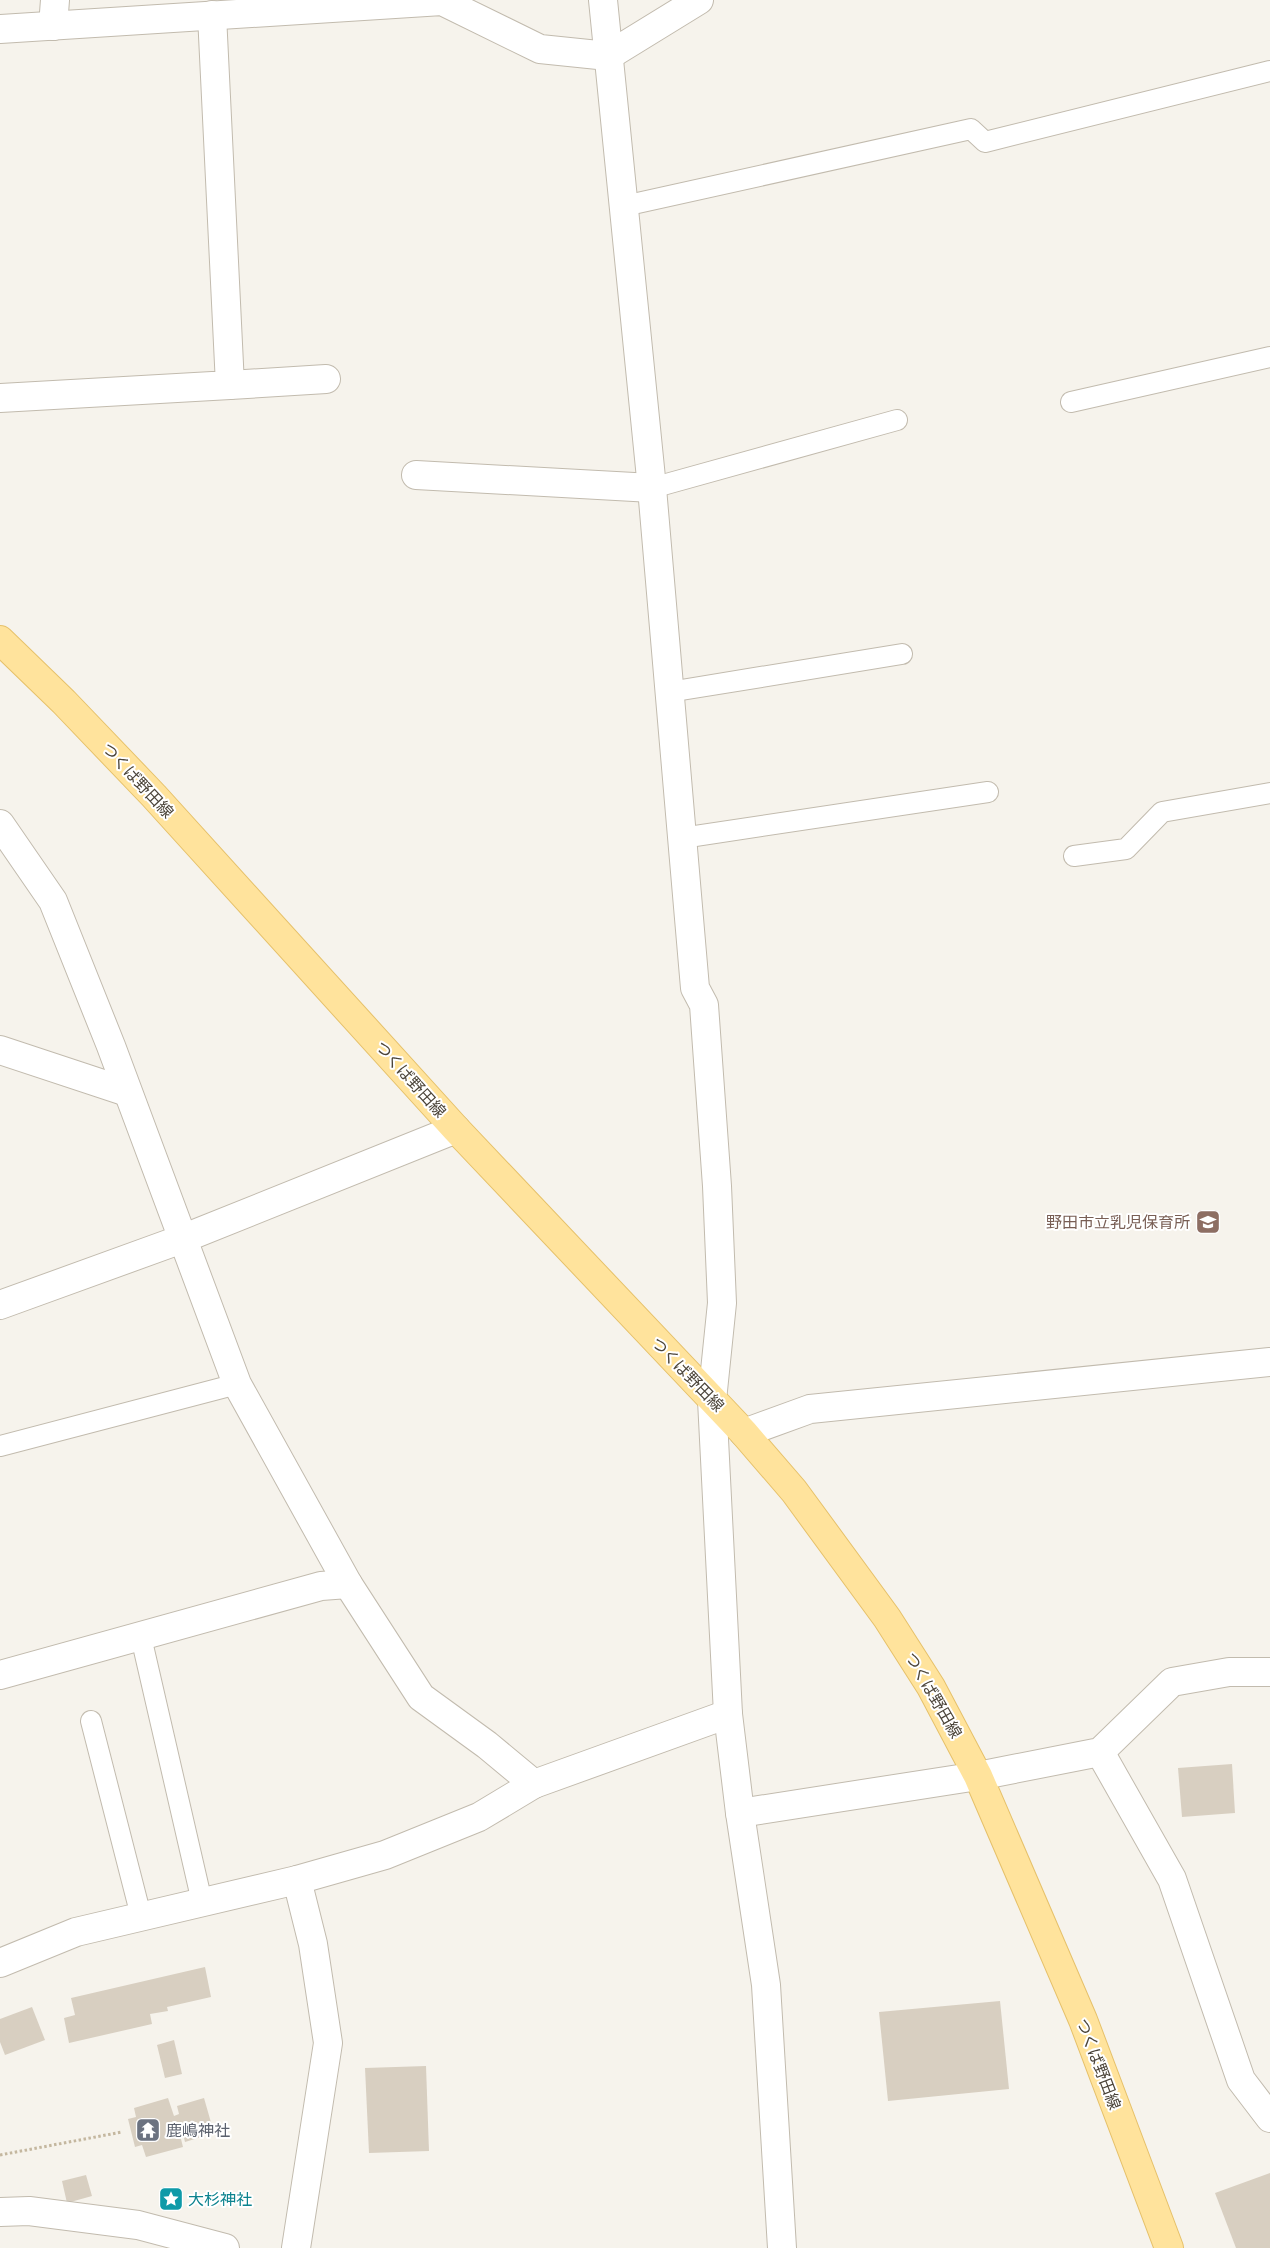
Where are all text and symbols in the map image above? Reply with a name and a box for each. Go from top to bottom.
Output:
street label: つくば野田線 [98,739,177,822]
street label: つくば野田線 [371,1037,450,1121]
school or university icon: 野田市立乳児保育所 [1195,1209,1221,1235]
place label: 野田市立乳児保育所 [1046,1213,1190,1232]
street label: つくば野田線 [647,1333,728,1415]
street label: つくば野田線 [901,1649,966,1742]
street label: つくば野田線 [1072,2016,1125,2112]
temple icon: 鹿嶋神社 [135,2117,161,2143]
place label: 鹿嶋神社 [166,2121,230,2140]
place icon: 大杉神社 [158,2186,184,2212]
place label: 大杉神社 [188,2190,252,2209]

